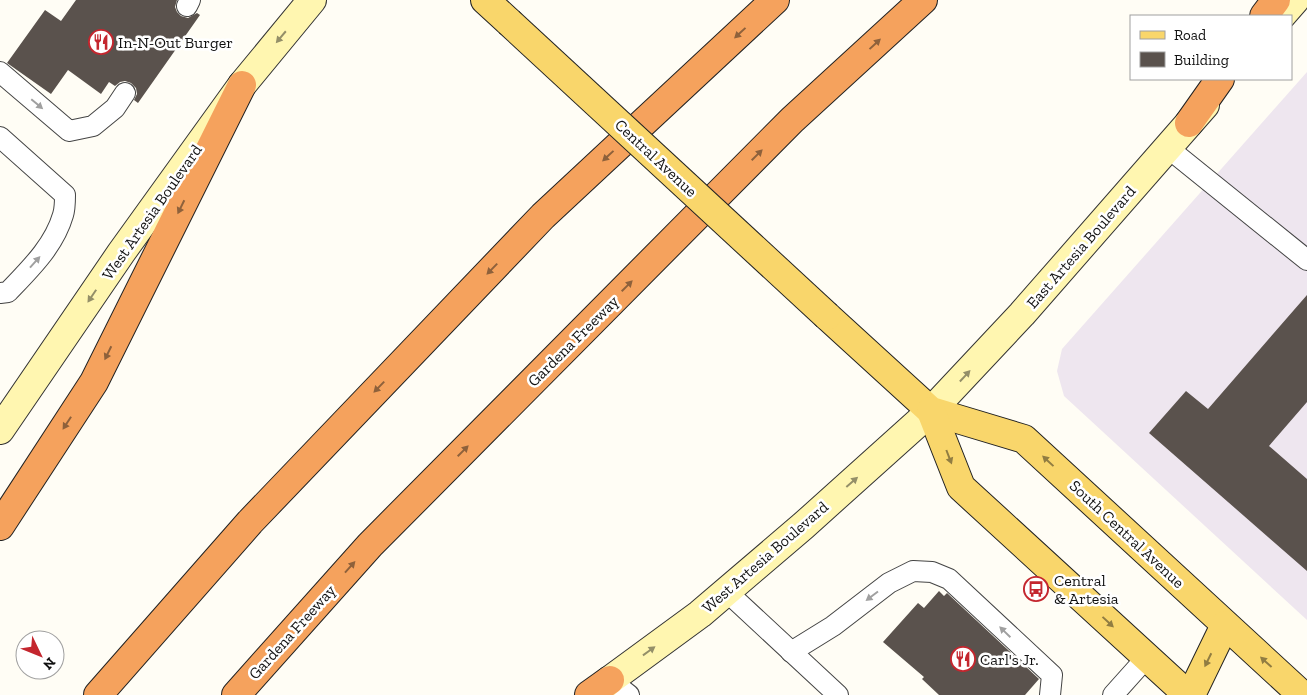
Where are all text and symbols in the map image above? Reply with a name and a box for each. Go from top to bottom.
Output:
legend [1130,15,1292,80]
text: Road [1174,26,1207,44]
one-way arrow [734,27,746,39]
restaurant icon: In-N-Out Burger [88,29,114,55]
one-way arrow [276,31,287,44]
place label: In-N-Out Burger [118,33,233,52]
one-way arrow [869,38,881,50]
text: Building [1174,51,1229,69]
one-way arrow [31,98,43,109]
street label: Central Avenue [611,115,701,201]
street label: West Artesia Boulevard [98,140,206,283]
one-way arrow [602,150,614,162]
one-way arrow [751,150,763,162]
street label: East Artesia Boulevard [1023,182,1140,312]
one-way arrow [177,200,185,214]
one-way arrow [30,256,41,269]
one-way arrow [486,263,498,275]
one-way arrow [621,280,633,292]
one-way arrow [87,289,97,302]
street label: Gardena Freeway [524,291,623,390]
one-way arrow [104,345,113,360]
one-way arrow [959,370,971,382]
one-way arrow [374,381,386,393]
one-way arrow [62,417,72,430]
one-way arrow [457,445,469,457]
one-way arrow [945,450,953,465]
one-way arrow [1043,455,1055,467]
one-way arrow [846,476,858,488]
street label: South Central Avenue [1066,476,1188,592]
street label: West Artesia Boulevard [698,497,832,617]
one-way arrow [344,562,356,574]
place label: Central & Artesia [1054,571,1119,608]
bus stop icon: Central & Artesia [1023,576,1049,602]
street label: Gardena Freeway [245,580,340,683]
one-way arrow [865,591,879,601]
one-way arrow [1102,616,1114,628]
one-way arrow [999,626,1011,638]
north arrow [15,630,65,680]
one-way arrow [642,646,656,656]
restaurant icon: Carl's Jr. [950,646,976,672]
place label: Carl's Jr. [980,650,1039,669]
one-way arrow [1204,653,1212,667]
text: N [39,654,59,673]
one-way arrow [1260,656,1272,668]

